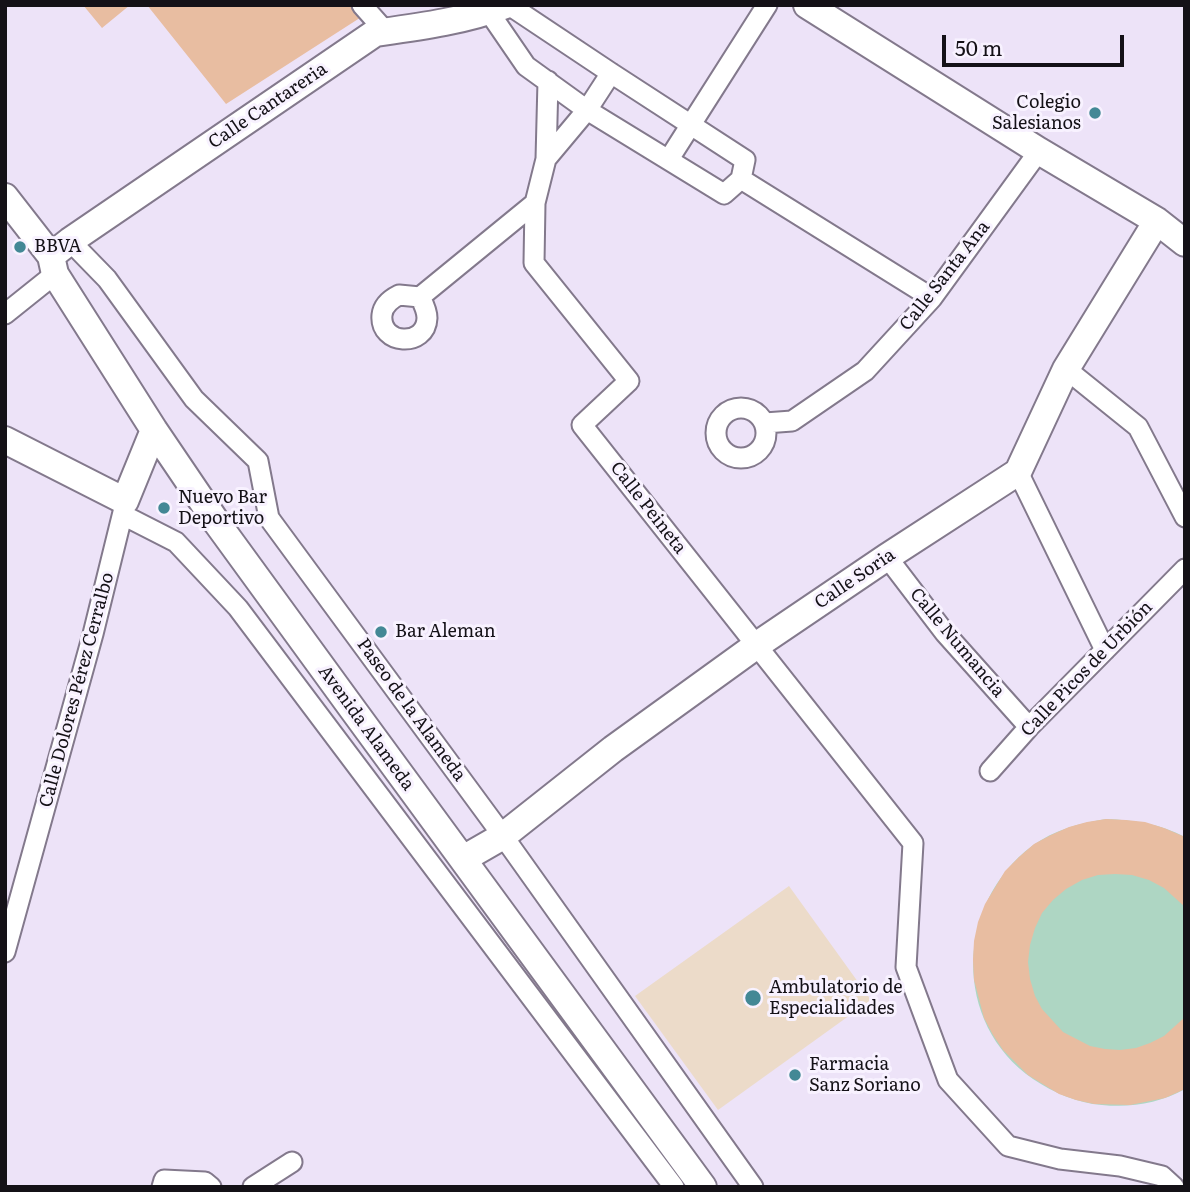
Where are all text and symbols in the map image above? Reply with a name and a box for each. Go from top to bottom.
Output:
scale bar [945,21,1127,65]
text: 50 m [955,31,1002,62]
street label: Calle Cantareria [205,58,331,154]
place label: Colegio Salesianos [992,92,1081,134]
marker: Colegio Salesianos [1087,105,1103,121]
street label: Calle Santa Ana [895,217,995,335]
place label: BBVA [34,236,82,258]
marker: BBVA [12,239,28,255]
street label: Calle Peineta [605,458,691,558]
place label: Nuevo Bar Deportivo [178,487,267,530]
marker: Nuevo Bar Deportivo [156,500,172,516]
street label: Calle Soria [811,544,899,614]
street label: Calle Dolores Pérez Cerralbo [35,570,119,810]
street label: Calle Numancia [905,584,1009,702]
street label: Calle Picos de Urbión [1017,597,1157,741]
place label: Bar Aleman [395,621,496,643]
marker: Bar Aleman [373,624,389,640]
street label: Paseo de la Alameda [352,634,470,786]
street label: Avenida Alameda [313,661,419,795]
place label: Ambulatorio de Especialidades [769,977,903,1020]
marker: Ambulatorio de Especialidades [743,988,763,1008]
place label: Farmacia Sanz Soriano [809,1054,921,1096]
marker: Farmacia Sanz Soriano [787,1067,803,1083]

